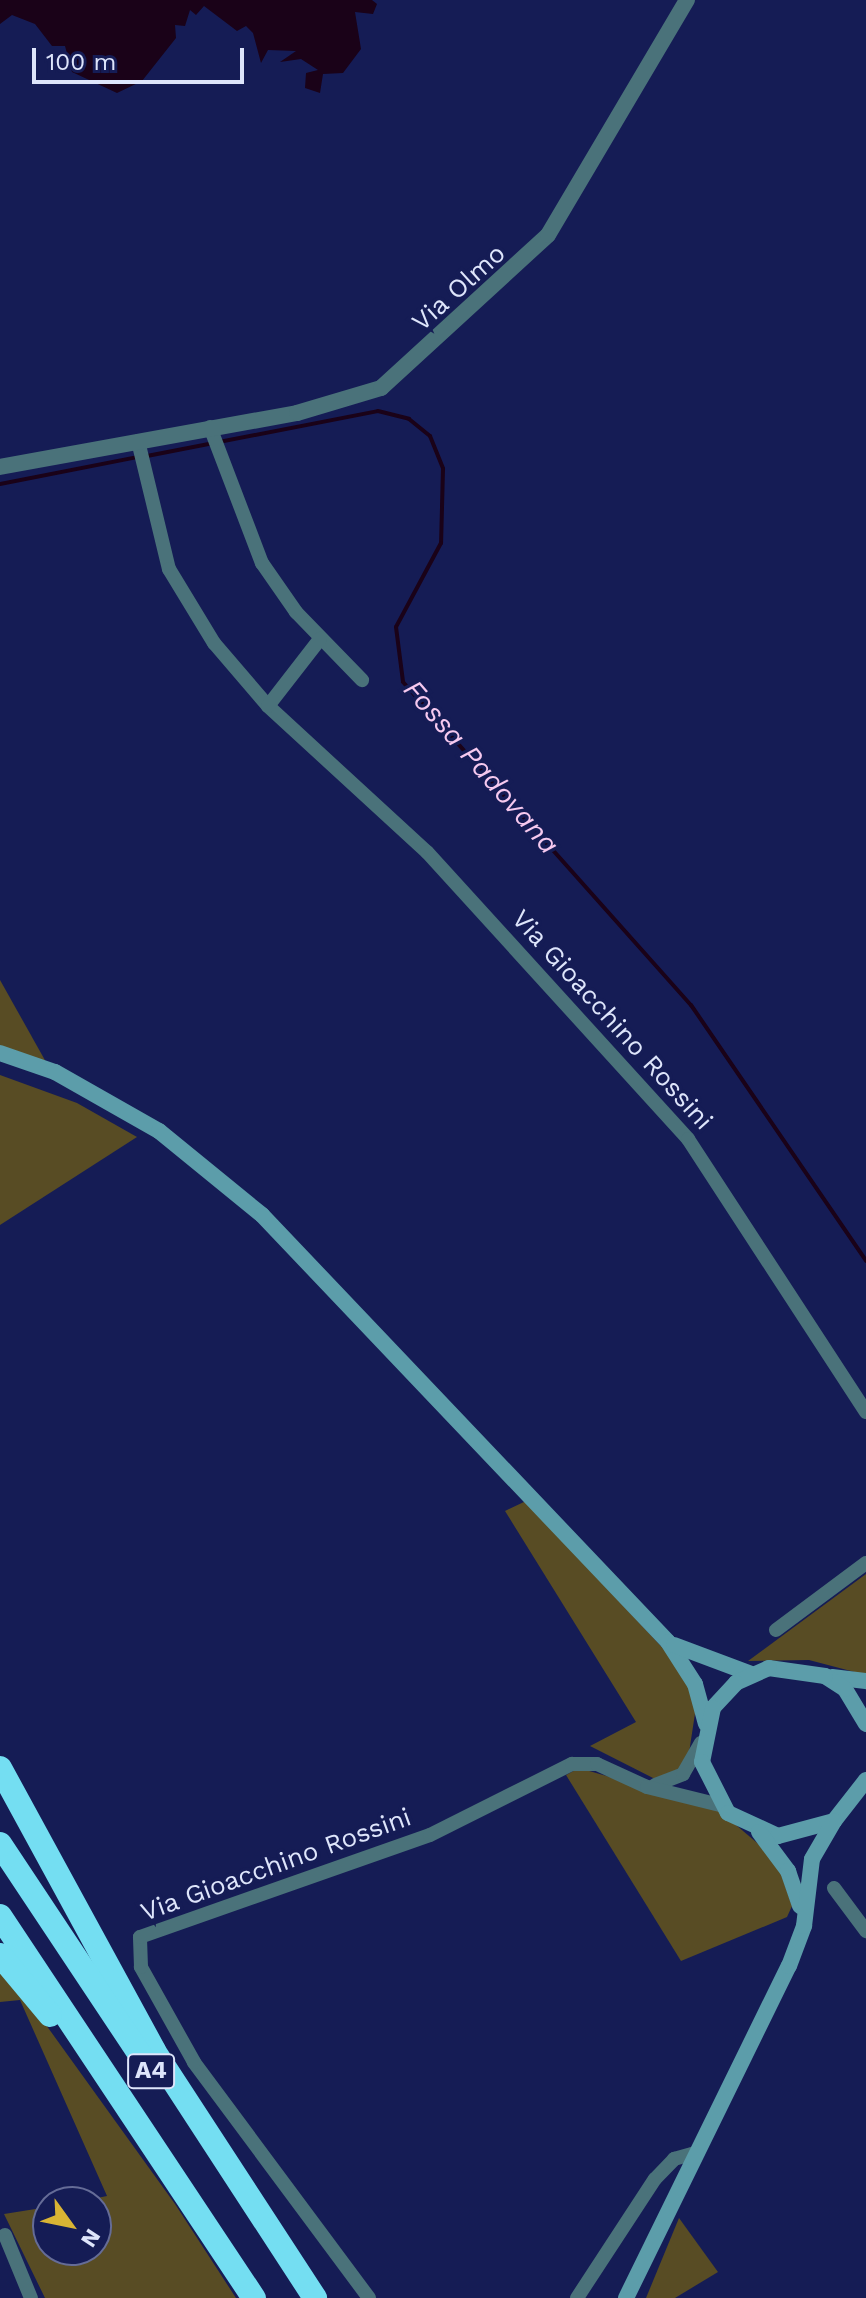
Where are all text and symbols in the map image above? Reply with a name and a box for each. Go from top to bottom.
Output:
scale bar [36,32,248,82]
text: 100 m [46,48,116,76]
street label: Via Olmo [406,238,512,338]
water label: Fossa Padovana [396,673,566,861]
street label: Via Gioacchino Rossini [505,903,719,1137]
street label: Via Gioacchino Rossini [136,1801,416,1929]
road number: A4 [127,2051,175,2091]
north arrow [32,2186,112,2266]
text: N [76,2225,106,2252]

